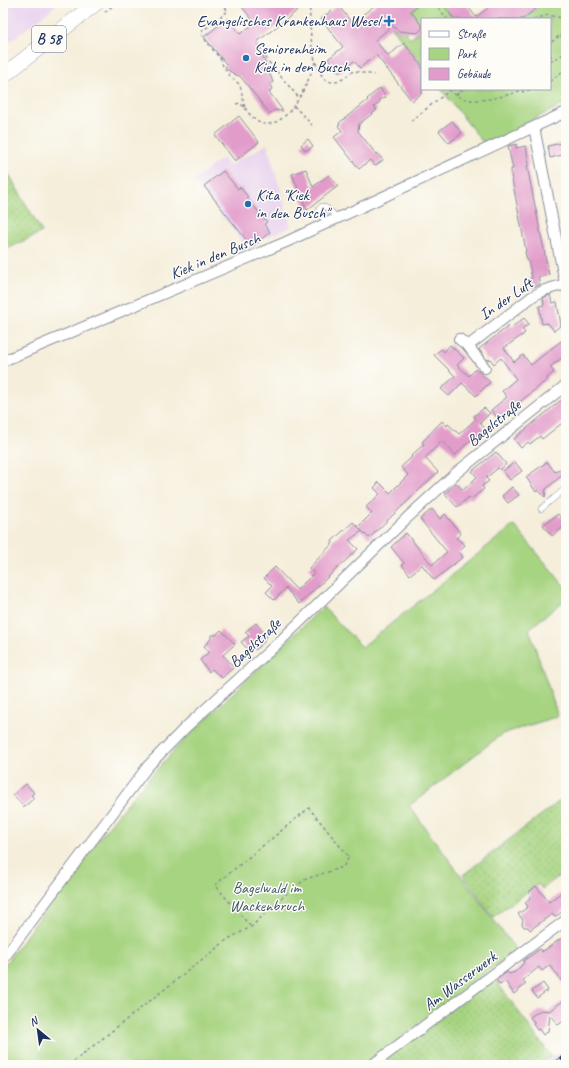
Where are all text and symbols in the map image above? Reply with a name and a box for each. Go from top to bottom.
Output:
place label: Evangelisches Krankenhaus Wesel [197,11,383,31]
marker: Evangelisches Krankenhaus Wesel [383,15,395,27]
legend [421,18,551,90]
road number: B 58 [32,26,66,52]
text: Straße [457,26,486,42]
place label: Seniorenheim Kiek in den Busch [254,39,351,77]
text: Park [457,46,478,62]
marker: Seniorenheim Kiek in den Busch [241,53,251,63]
text: Gebäude [457,66,491,82]
place label: Kita "Kiek in den Busch" [256,185,332,223]
marker: Kita "Kiek in den Busch" [243,199,253,209]
street label: Kiek in den Busch [167,227,264,284]
street label: In der Luft [475,272,538,325]
street label: Bagelstraße [463,394,526,451]
street label: Bagelstraße [225,613,286,672]
park label: Bagelwald im Wackenbruch [230,878,306,916]
street label: Am Wasserwerk [420,946,501,1015]
north arrow [18,1010,58,1050]
text: N [27,1012,41,1029]

